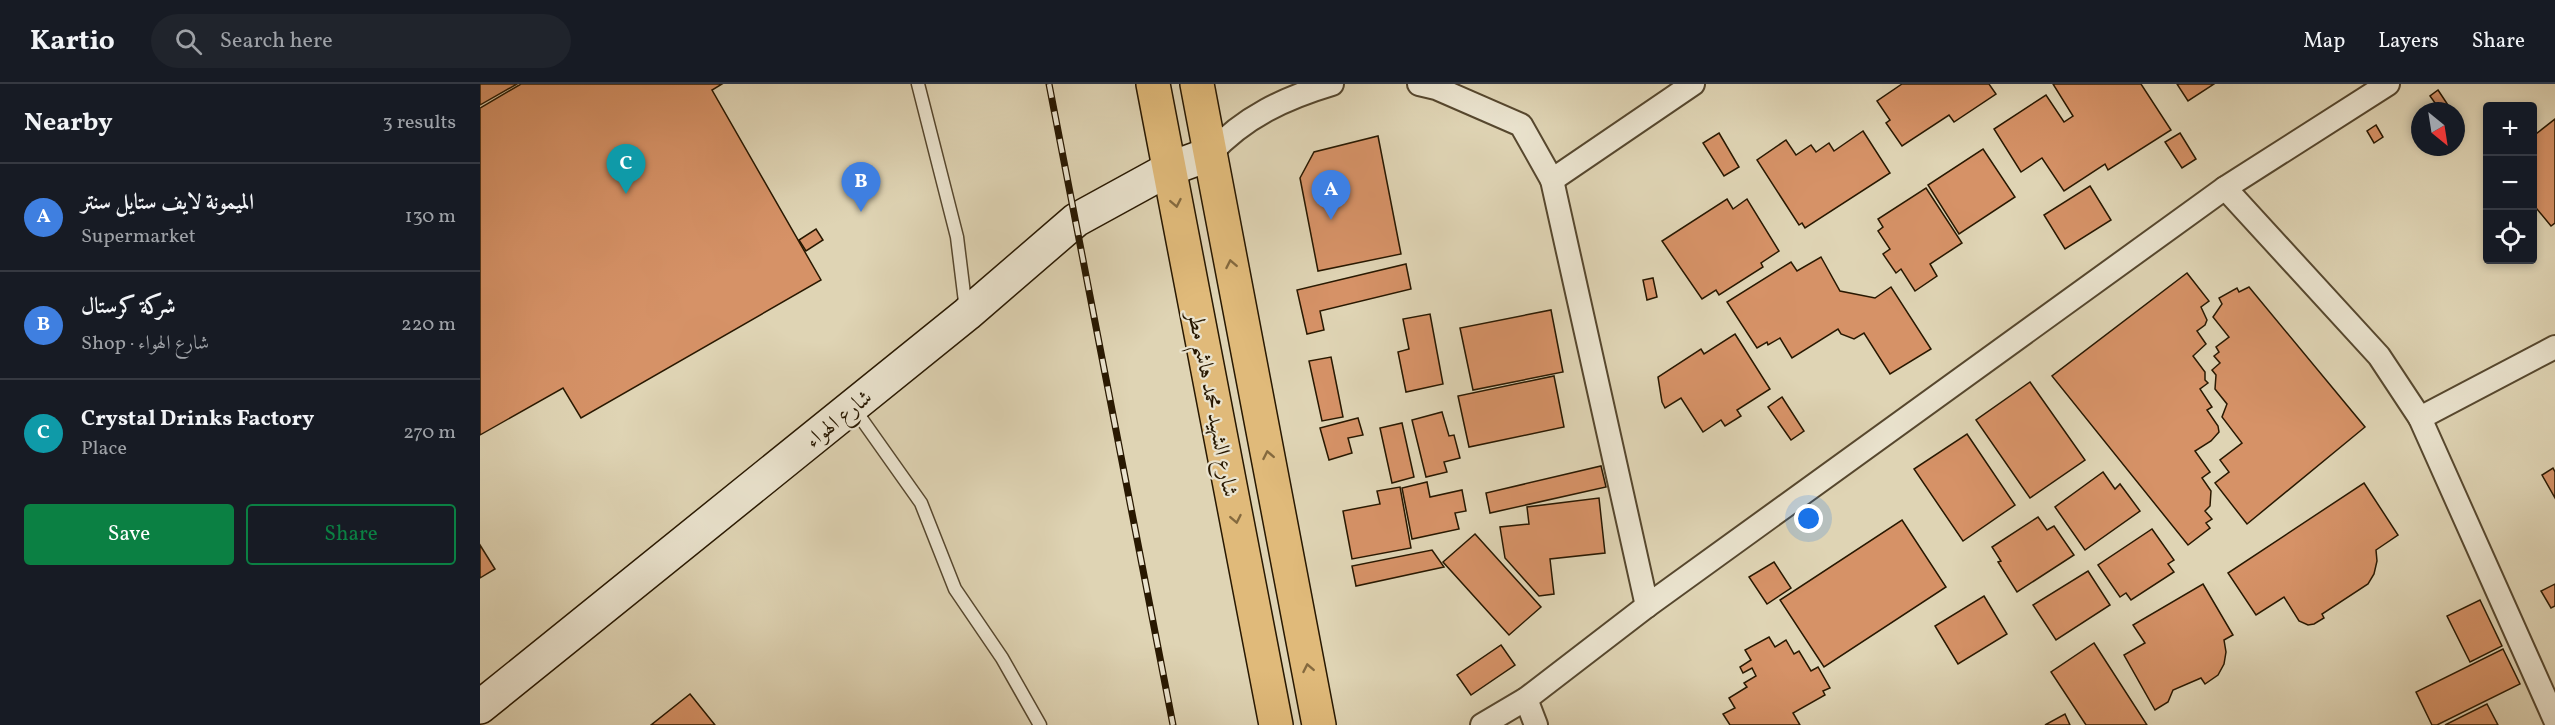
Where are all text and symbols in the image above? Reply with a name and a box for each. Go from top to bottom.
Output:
search box [151,14,571,68]
text: Kartio [30,22,115,61]
icon: search [172,25,205,58]
text: Search here [220,26,333,57]
text: Map [2303,27,2345,56]
text: Layers [2378,27,2439,56]
text: Share [2472,27,2525,56]
north arrow [2411,102,2465,156]
map controls [2483,102,2537,264]
button: + [2483,102,2537,156]
text: Nearby [24,105,113,141]
text: 3 results [382,109,456,137]
pin: C [606,144,646,194]
button: − [2483,156,2537,210]
pin: B [842,162,880,212]
pin: A [1312,170,1350,220]
text: الميمونة لايف ستايل سنتر [81,188,254,219]
one-way arrow [1169,198,1182,208]
text: A [36,203,51,231]
text: 130 m [405,203,456,231]
button: locate [2483,210,2537,264]
text: Supermarket [81,223,196,251]
one-way arrow [1225,259,1238,269]
text: شركة كرستال [81,292,176,323]
street label: شارع الشهيد محمد هاشم مطر [1174,307,1245,501]
text: B [37,311,50,339]
text: 220 m [401,311,456,339]
text: Shop · شارع الهواء [81,330,209,358]
street label: شارع الهواء [799,383,880,457]
text: Crystal Drinks Factory [81,404,314,435]
text: C [37,419,50,447]
text: 270 m [403,419,456,447]
text: Place [81,435,127,463]
one-way arrow [1262,451,1275,461]
button: Save [24,504,234,565]
button: Share [246,504,456,565]
your location [1794,504,1823,533]
one-way arrow [1229,513,1242,523]
one-way arrow [1302,663,1315,673]

